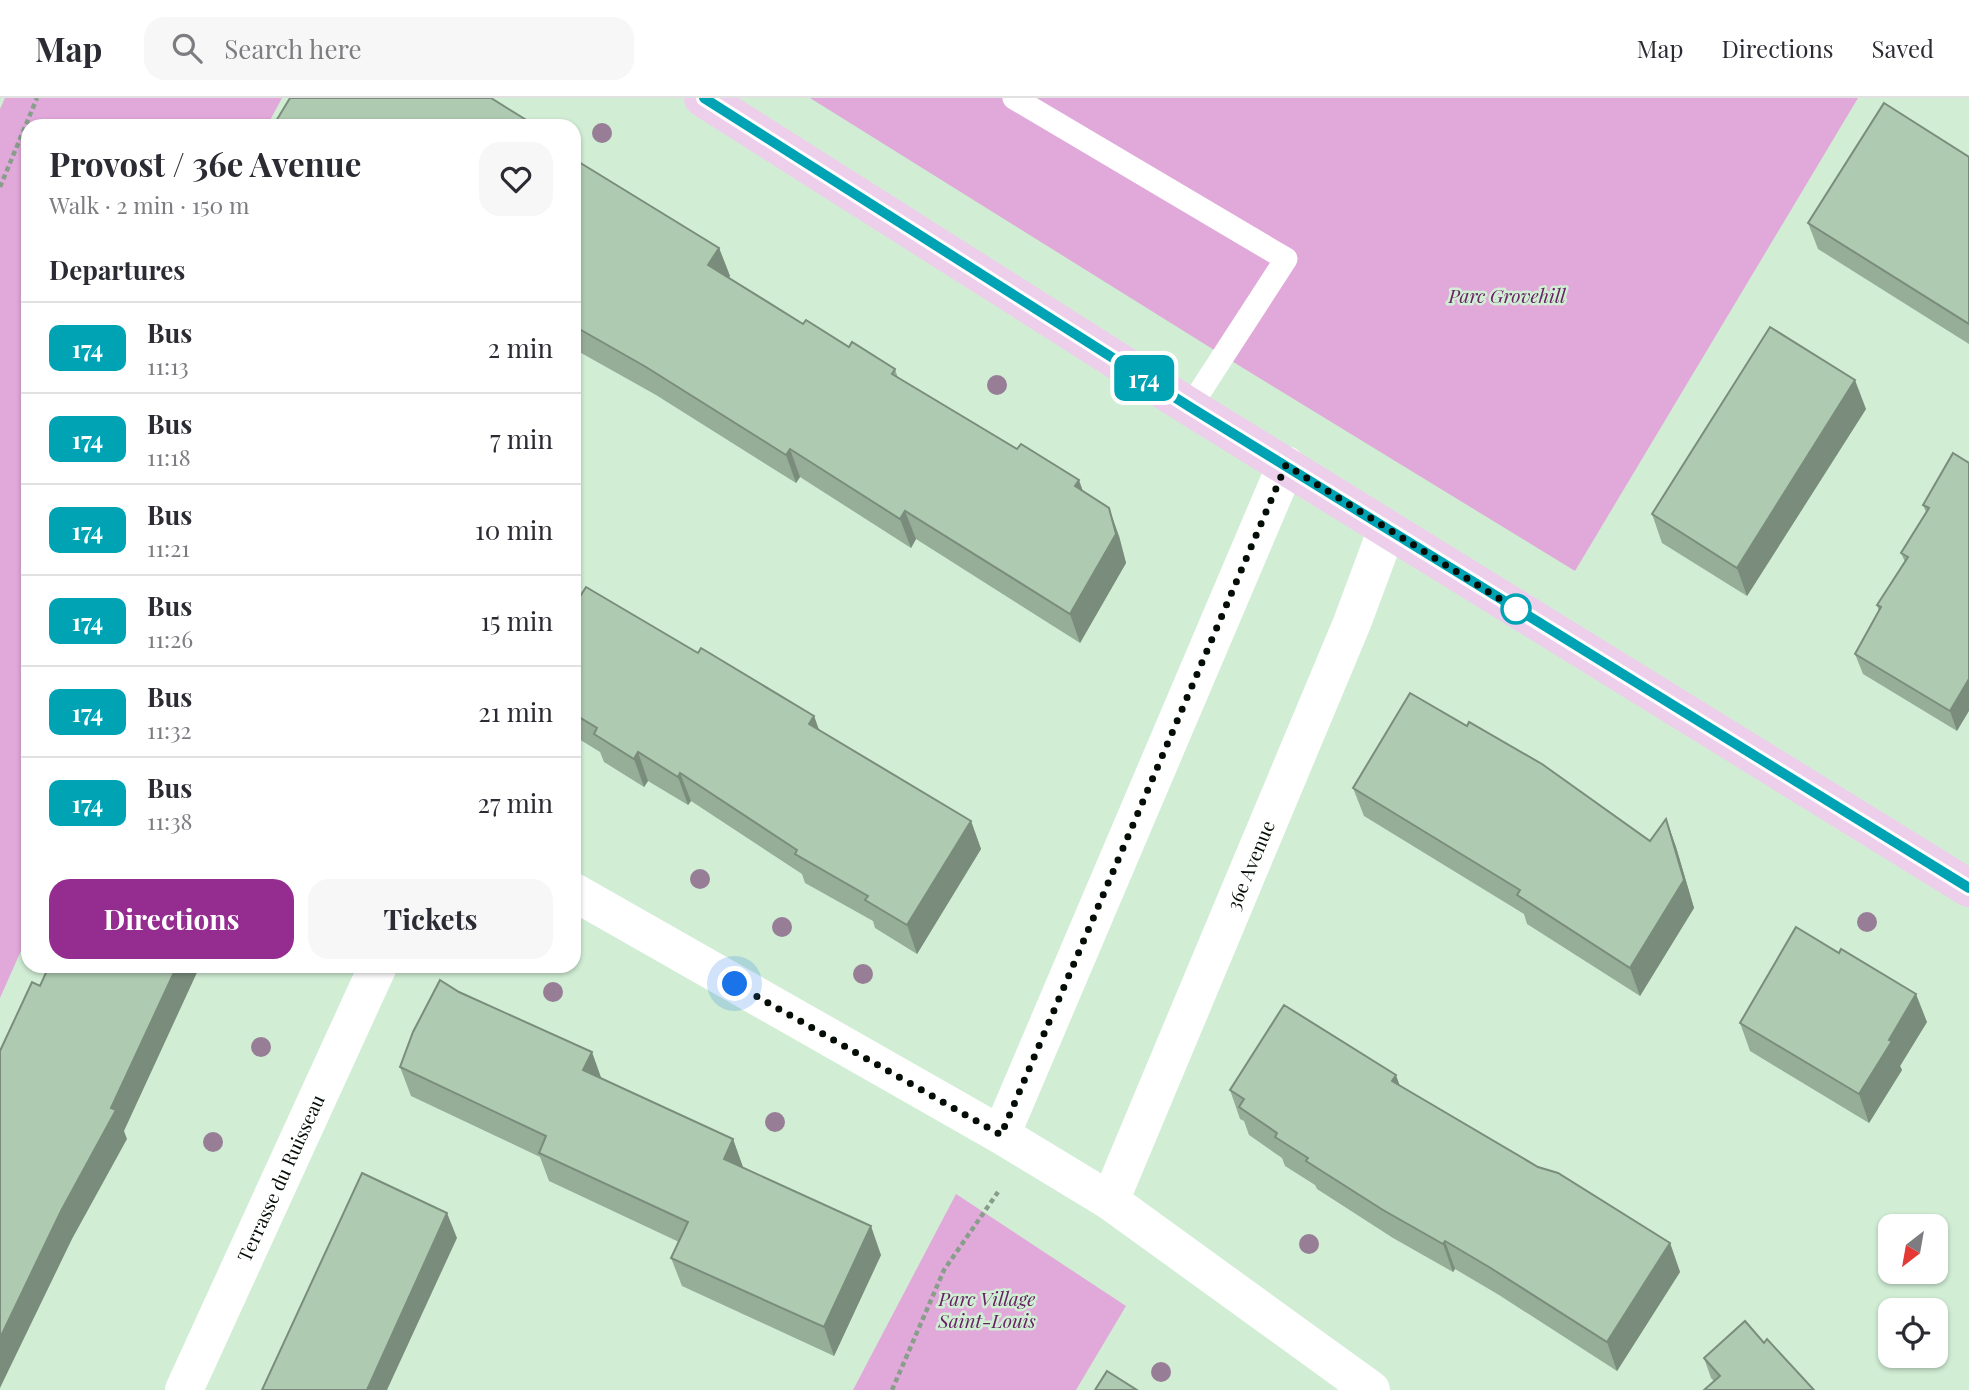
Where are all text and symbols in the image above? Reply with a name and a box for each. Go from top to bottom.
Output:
search box [144,17,634,80]
text: Map [35,26,102,70]
icon: search [168,29,206,67]
text: Search here [224,31,362,66]
text: Map [1637,32,1683,64]
text: Directions [1721,32,1834,64]
text: Saved [1872,32,1934,64]
text: Provost / 36e Avenue [49,141,361,185]
button: heart [479,142,553,216]
text: Walk · 2 min · 150 m [49,189,250,220]
text: Departures [49,252,185,287]
park label: Parc Grovehill [1447,282,1566,308]
text: Bus [147,315,192,350]
text: 2 min [488,330,553,365]
text: 174 [72,332,103,364]
text: 11:13 [147,350,189,381]
line badge: 174 [1104,355,1184,401]
text: 174 [1128,362,1160,394]
text: Bus [147,406,192,441]
text: 7 min [490,421,553,456]
text: 174 [72,423,103,455]
text: 11:18 [147,441,191,472]
text: Bus [147,497,192,532]
text: 10 min [475,512,553,547]
text: 174 [72,514,103,546]
text: 11:21 [147,532,190,563]
text: Bus [147,588,192,623]
unlabelled marker [1501,594,1531,624]
text: 15 min [481,603,553,638]
text: 174 [72,605,103,637]
text: 11:26 [147,623,193,654]
text: Bus [147,679,192,714]
text: 21 min [478,694,553,729]
text: 174 [72,696,103,728]
text: 11:32 [147,714,192,745]
text: Bus [147,770,192,805]
text: 27 min [478,785,553,820]
text: 174 [72,787,103,819]
text: 11:38 [147,805,192,836]
street label: 36e Avenue [1219,816,1280,914]
button: Directions [49,879,294,959]
button: Tickets [308,879,553,959]
your location [717,966,752,1001]
street label: Terrasse du Ruisseau [230,1090,330,1266]
north arrow [1878,1214,1948,1284]
map controls [1878,1214,1948,1368]
park label: Parc Village Saint-Louis [937,1285,1036,1333]
button: locate [1878,1298,1948,1368]

